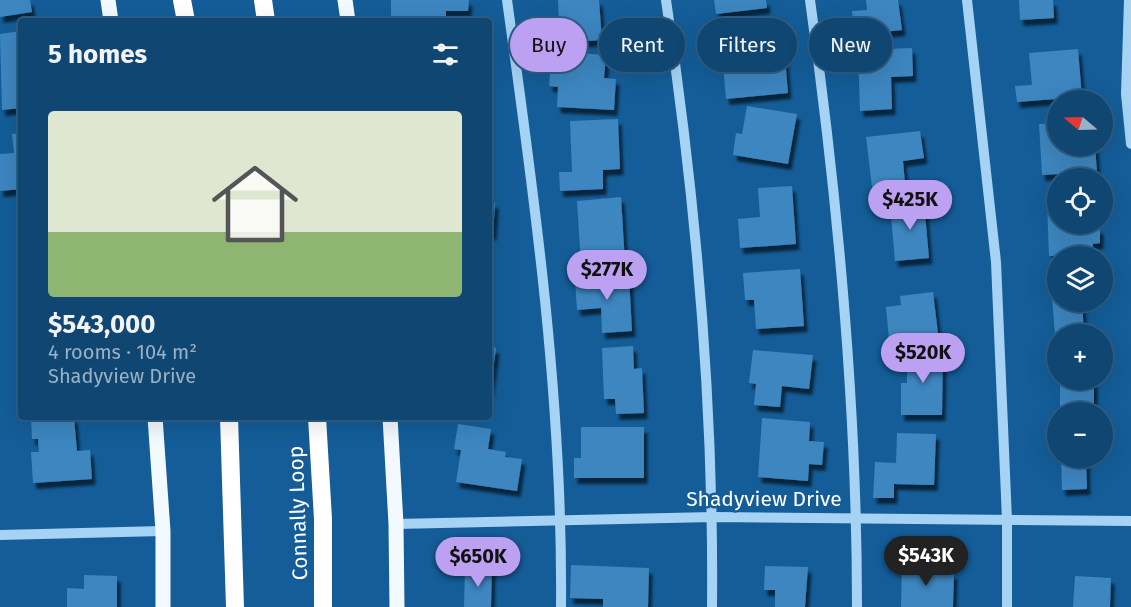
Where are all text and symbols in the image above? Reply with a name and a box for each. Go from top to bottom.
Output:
chip: Buy [510,18,587,72]
chip: Rent [599,18,685,72]
chip: Filters [697,18,797,72]
chip: New [809,18,892,72]
icon: filters [429,38,462,71]
text: 5 homes [48,39,147,70]
north arrow [1047,90,1113,156]
map controls [1047,90,1113,468]
icon: home [201,150,309,258]
button: locate [1047,168,1113,234]
pin: $425K [868,180,952,231]
text: $425K [882,187,938,211]
button: layers [1047,246,1113,312]
pin: $277K [565,250,649,301]
text: $277K [581,257,633,281]
text: $543,000 [48,309,156,340]
button: + [1047,324,1113,390]
pin: $520K [881,333,965,384]
text: 4 rooms · 104 m² [48,340,197,364]
text: $520K [895,340,951,364]
text: Shadyview Drive [48,364,196,388]
button: − [1047,402,1113,468]
street label: Connally Loop [283,445,313,581]
street label: Shadyview Drive [686,486,842,512]
pin: $543K [884,536,968,587]
pin: $650K [436,537,520,588]
text: $543K [898,543,954,567]
text: $650K [449,544,507,568]

